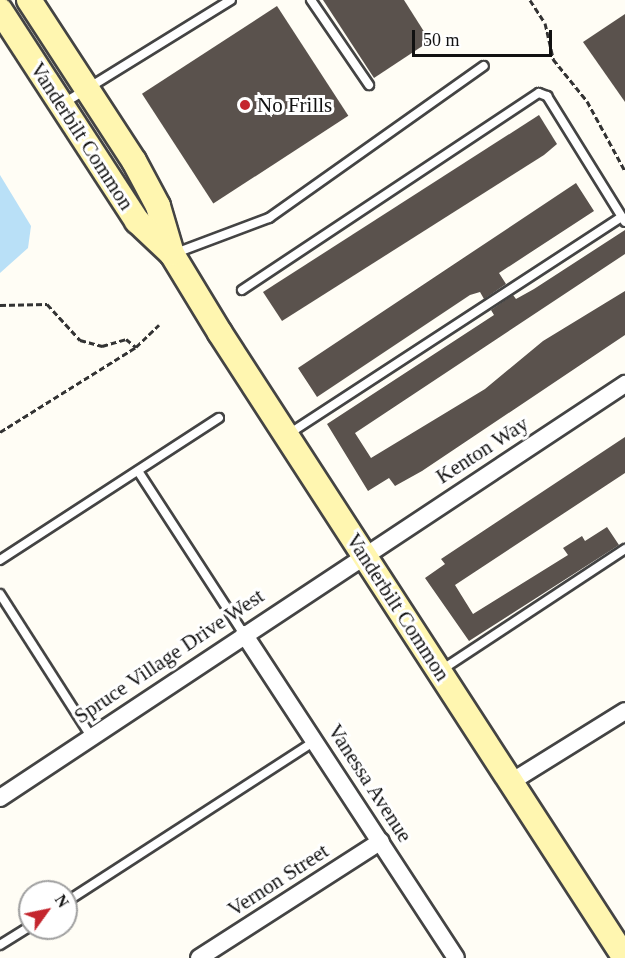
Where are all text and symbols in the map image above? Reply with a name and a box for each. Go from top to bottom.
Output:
scale bar [415,18,554,56]
text: 50 m [423,30,460,50]
street label: Vanderbilt Common [25,57,139,215]
place label: No Frills [257,92,332,118]
marker: No Frills [238,98,252,112]
street label: Kenton Way [431,411,533,489]
street label: Vanderbilt Common [341,528,455,686]
street label: Spruce Village Drive West [69,583,269,729]
street label: Vanessa Avenue [322,719,418,847]
street label: Vernon Street [223,838,333,922]
north arrow [18,880,78,940]
text: N [52,892,72,910]

